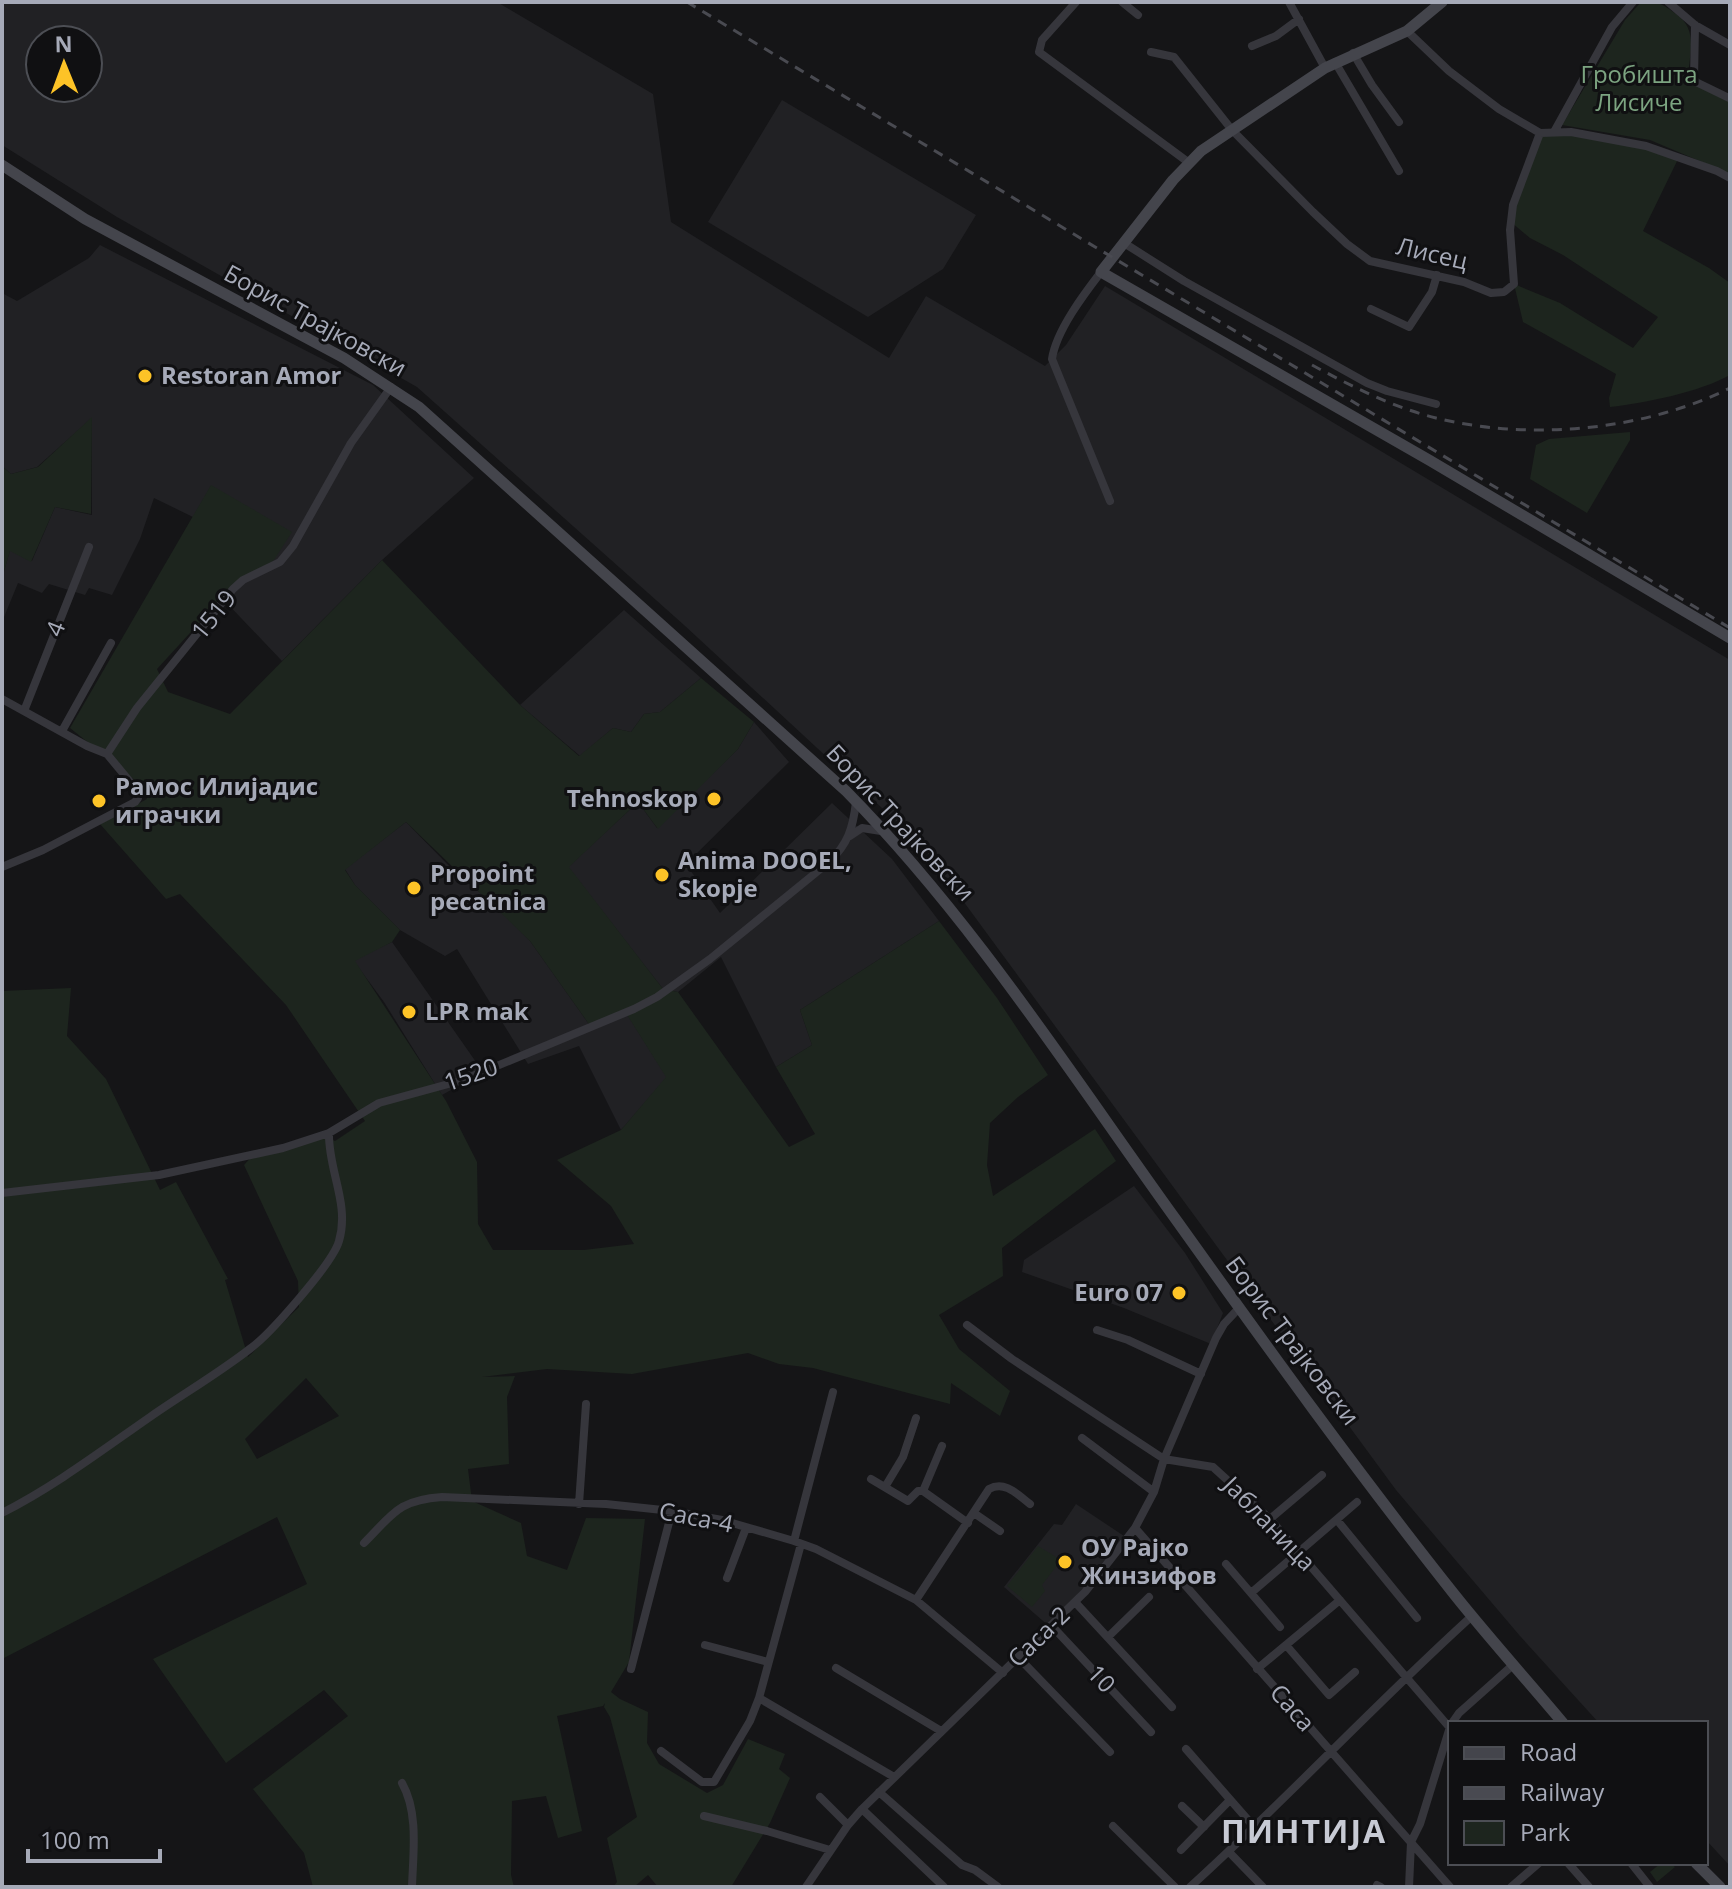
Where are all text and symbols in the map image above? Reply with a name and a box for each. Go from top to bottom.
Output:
north arrow [24,24,104,104]
text: N [54,28,73,58]
park label: Гробишта Лисиче [1580,57,1698,118]
street label: Лисец [1393,228,1471,277]
street label: Борис Трајковски [219,256,413,384]
place label: Restoran Amor [161,358,342,391]
marker: Restoran Amor [136,367,154,385]
street label: 1519 [183,582,243,646]
street label: 4 [37,616,73,641]
street label: Борис Трајковски [820,736,983,908]
place label: Рамос Илијадис играчки [115,769,318,830]
place label: Tehnoskop [567,781,698,814]
marker: Tehnoskop [705,790,723,808]
marker: Рамос Илијадис играчки [90,792,108,810]
place label: Anima DOOEL, Skopje [678,843,852,904]
place label: Propoint pecatnica [430,856,547,917]
marker: Anima DOOEL, Skopje [653,866,671,884]
marker: Propoint pecatnica [405,879,423,897]
place label: LPR mak [425,994,529,1027]
marker: LPR mak [400,1003,418,1021]
street label: 1520 [439,1049,502,1098]
street label: Борис Трајковски [1219,1249,1368,1431]
place label: Euro 07 [1074,1275,1163,1308]
marker: Euro 07 [1170,1284,1188,1302]
street label: Јабланица [1215,1467,1324,1578]
street label: Саса-4 [656,1493,736,1540]
place label: ОУ Рајко Жинзифов [1081,1530,1217,1591]
marker: ОУ Рајко Жинзифов [1056,1553,1074,1571]
street label: Саса-2 [1000,1598,1076,1674]
street label: 10 [1081,1657,1124,1699]
street label: Саса [1263,1676,1323,1738]
legend [1448,1721,1708,1865]
text: Road [1520,1735,1577,1768]
text: Railway [1520,1775,1605,1808]
district label: ПИНТИЈА [1221,1809,1387,1852]
scale bar [28,1813,160,1863]
text: Park [1520,1815,1571,1848]
text: 100 m [40,1823,110,1856]

